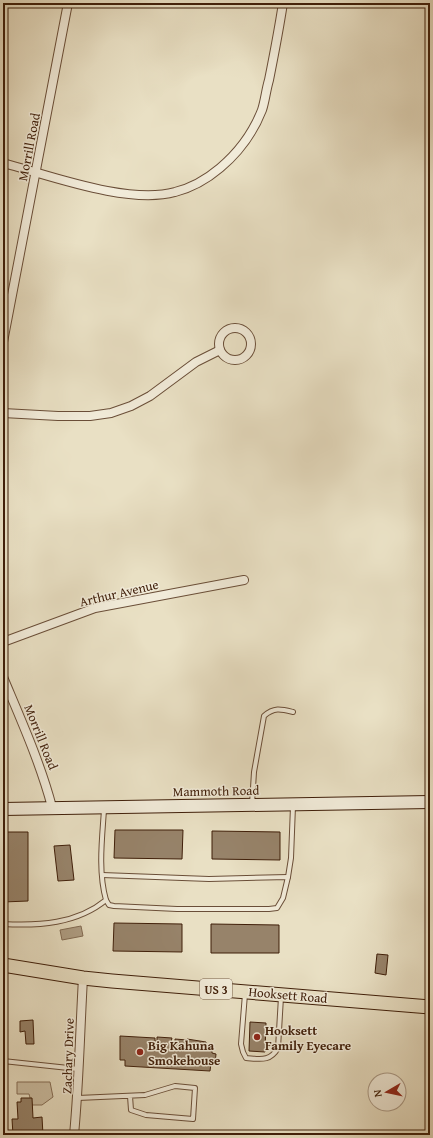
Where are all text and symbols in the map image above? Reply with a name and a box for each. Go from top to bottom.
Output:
street label: Morrill Road [13,111,45,183]
street label: Arthur Avenue [78,575,160,611]
street label: Morrill Road [19,701,63,773]
street label: Mammoth Road [173,781,260,801]
road number: US 3 [200,979,232,999]
street label: Hooksett Road [248,982,328,1008]
street label: Zachary Drive [57,1018,79,1094]
place label: Hooksett Family Eyecare [265,1021,351,1055]
marker: Hooksett Family Eyecare [252,1032,262,1042]
place label: Big Kahuna Smokehouse [148,1036,220,1070]
marker: Big Kahuna Smokehouse [135,1047,145,1057]
north arrow [367,1072,407,1112]
text: N [369,1088,386,1098]

